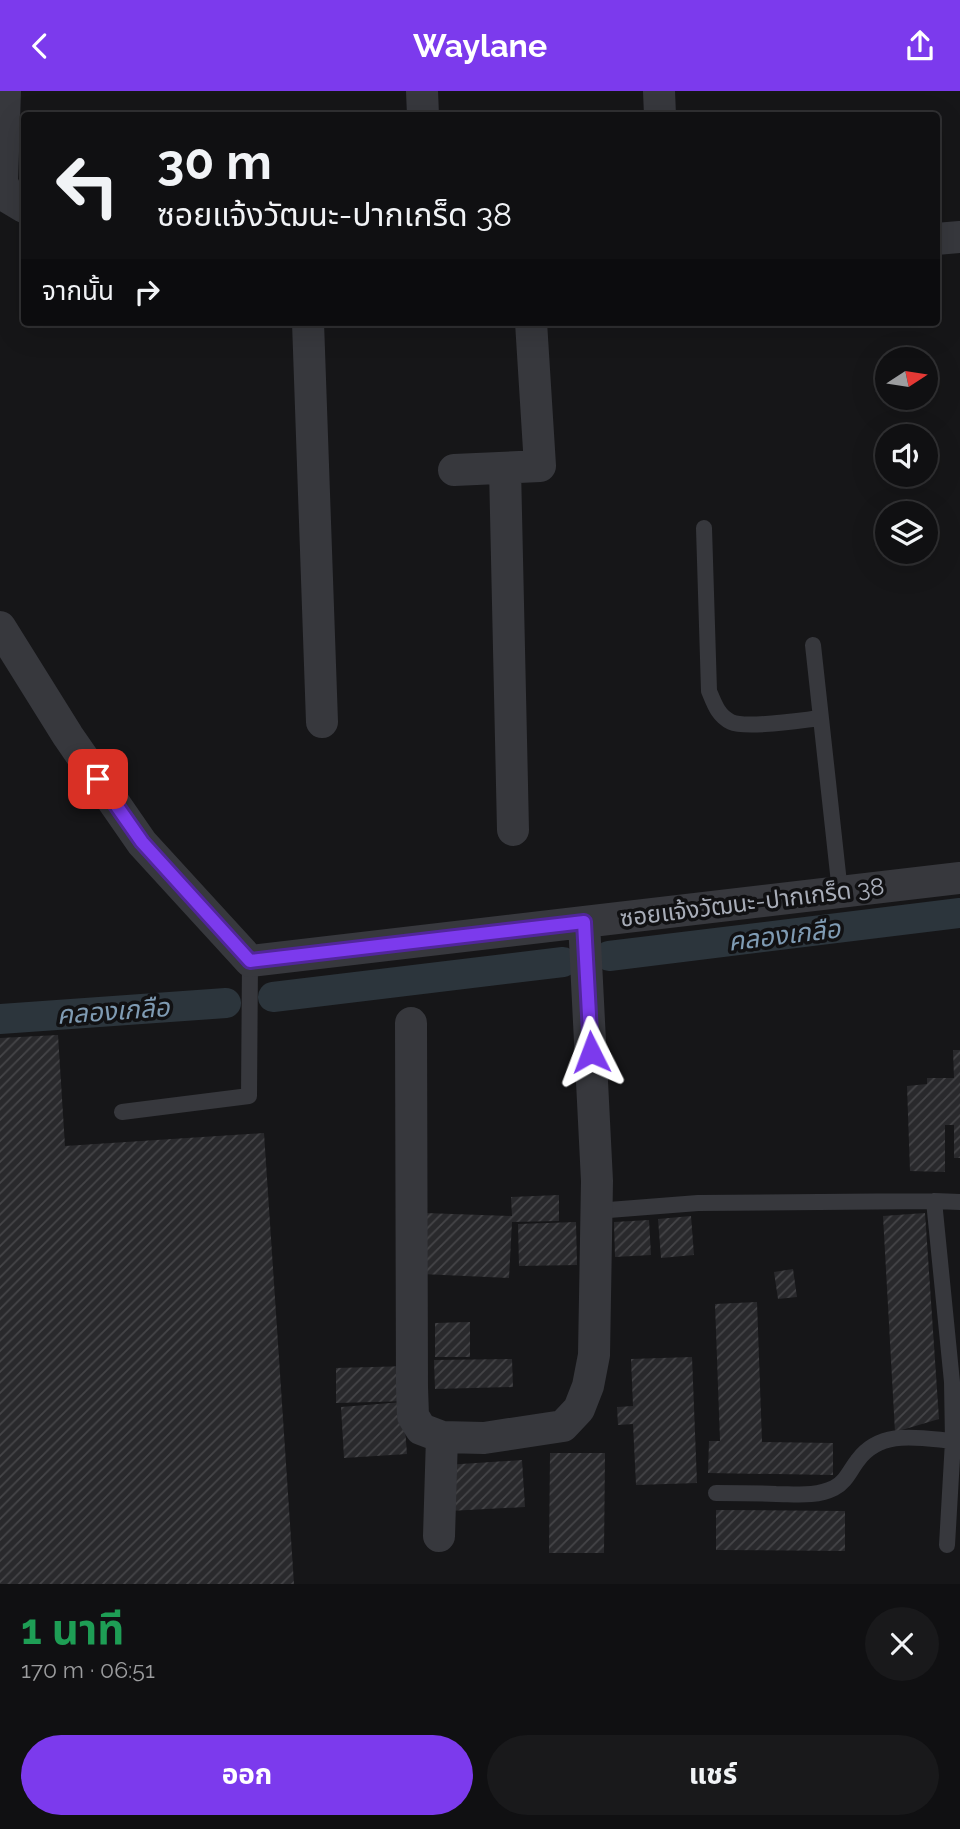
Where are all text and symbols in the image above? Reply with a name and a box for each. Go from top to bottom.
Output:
icon: back [21,27,59,65]
text: Waylane [413,27,547,64]
icon: share [901,27,939,65]
text: 30 m [157,133,272,190]
icon: left [42,140,133,231]
text: ซอยแจ้งวัฒนะ-ปากเกร็ด 38 [157,196,512,233]
icon: right [128,273,166,311]
text: จากนั้น [42,276,114,306]
north arrow [875,347,938,409]
map controls [875,347,938,564]
button: sound [875,424,938,487]
button: layers [875,501,938,564]
pin [68,749,128,809]
icon: arrive [79,760,117,798]
street label: ซอยแจ้งวัฒนะ-ปากเกร็ด 38 [618,871,886,933]
water label: คลองเกลือ [726,913,843,957]
water label: คลองเกลือ [56,992,171,1030]
position arrow [554,1015,628,1089]
text: 1 นาที [21,1605,124,1654]
button: close [865,1607,939,1681]
text: 170 m · 06:51 [21,1656,155,1683]
button: ออก [21,1735,473,1815]
button: แชร์ [487,1735,939,1815]

